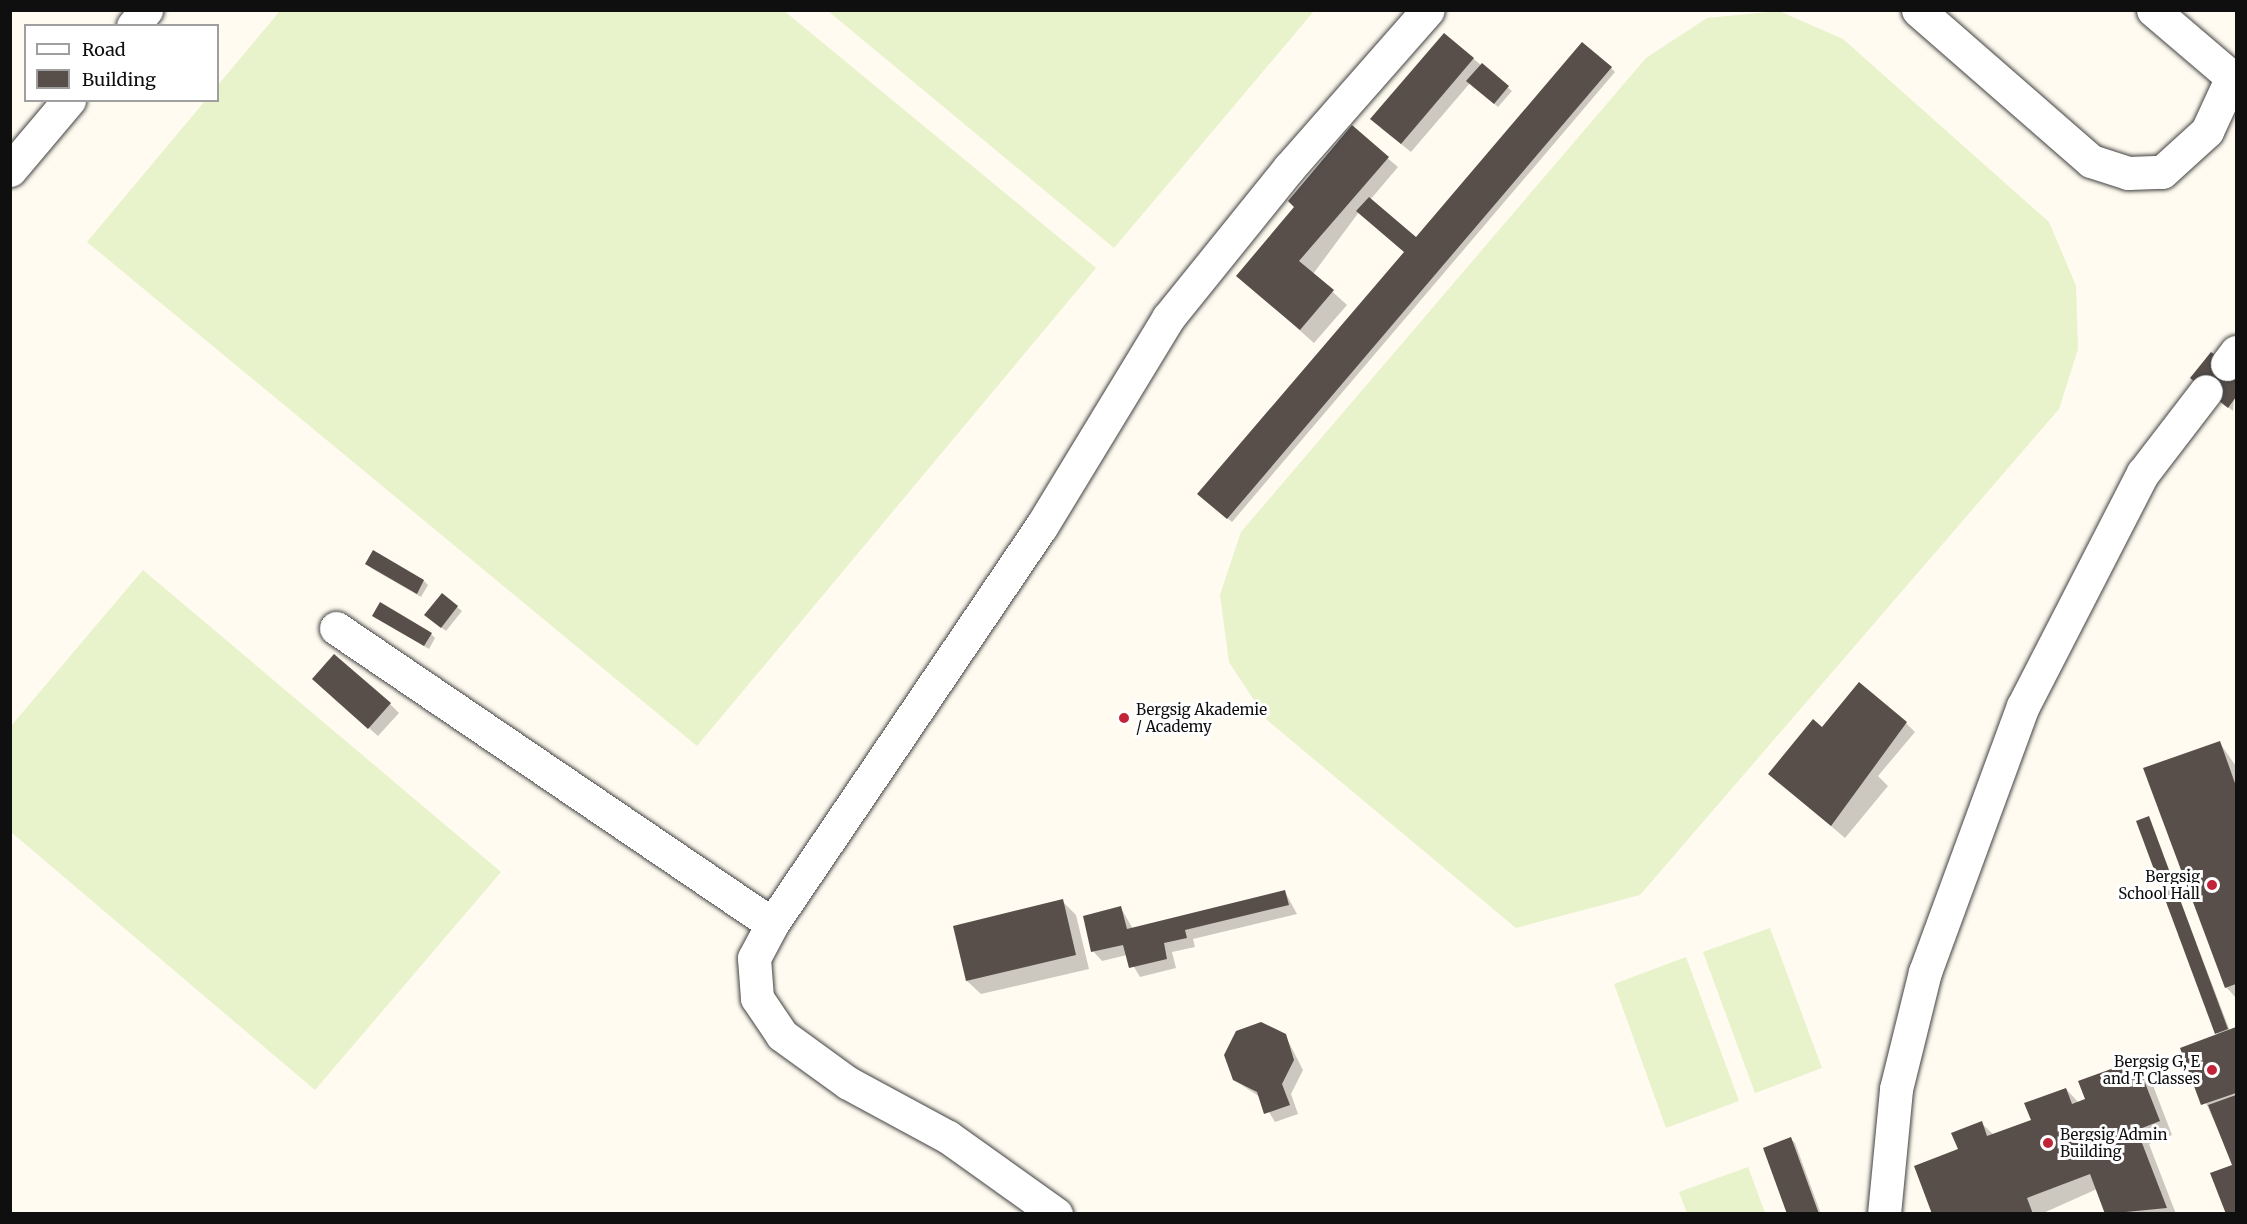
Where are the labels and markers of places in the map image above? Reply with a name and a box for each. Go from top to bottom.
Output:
place label: Bergsig Akademie / Academy [1136,700,1267,735]
marker: Bergsig Akademie / Academy [1117,711,1131,725]
place label: Bergsig School Hall [2118,867,2200,902]
marker: Bergsig School Hall [2205,878,2219,892]
place label: Bergsig G, E and T Classes [2103,1052,2200,1087]
marker: Bergsig G, E and T Classes [2205,1063,2219,1077]
place label: Bergsig Admin Building [2060,1125,2167,1160]
marker: Bergsig Admin Building [2041,1136,2055,1150]

